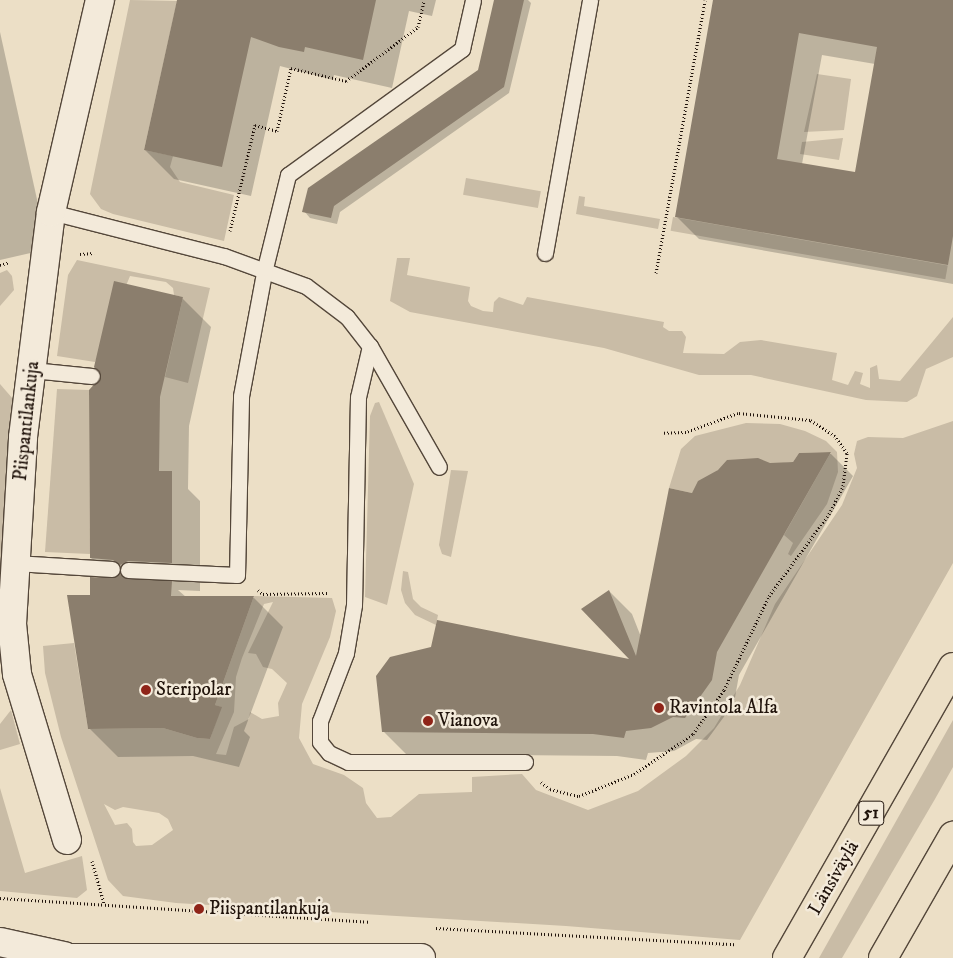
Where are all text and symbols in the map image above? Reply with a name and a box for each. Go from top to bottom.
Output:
street label: Piispantilankuja [9,360,45,482]
place label: Steripolar [156,679,231,701]
marker: Steripolar [140,684,152,696]
place label: Ravintola Alfa [669,697,778,719]
marker: Ravintola Alfa [653,702,665,714]
place label: Vianova [438,710,498,732]
marker: Vianova [422,715,434,727]
road number: 51 [857,798,885,828]
street label: Länsiväylä [804,837,864,919]
place label: Piispantilankuja [209,898,329,920]
marker: Piispantilankuja [193,903,205,915]

